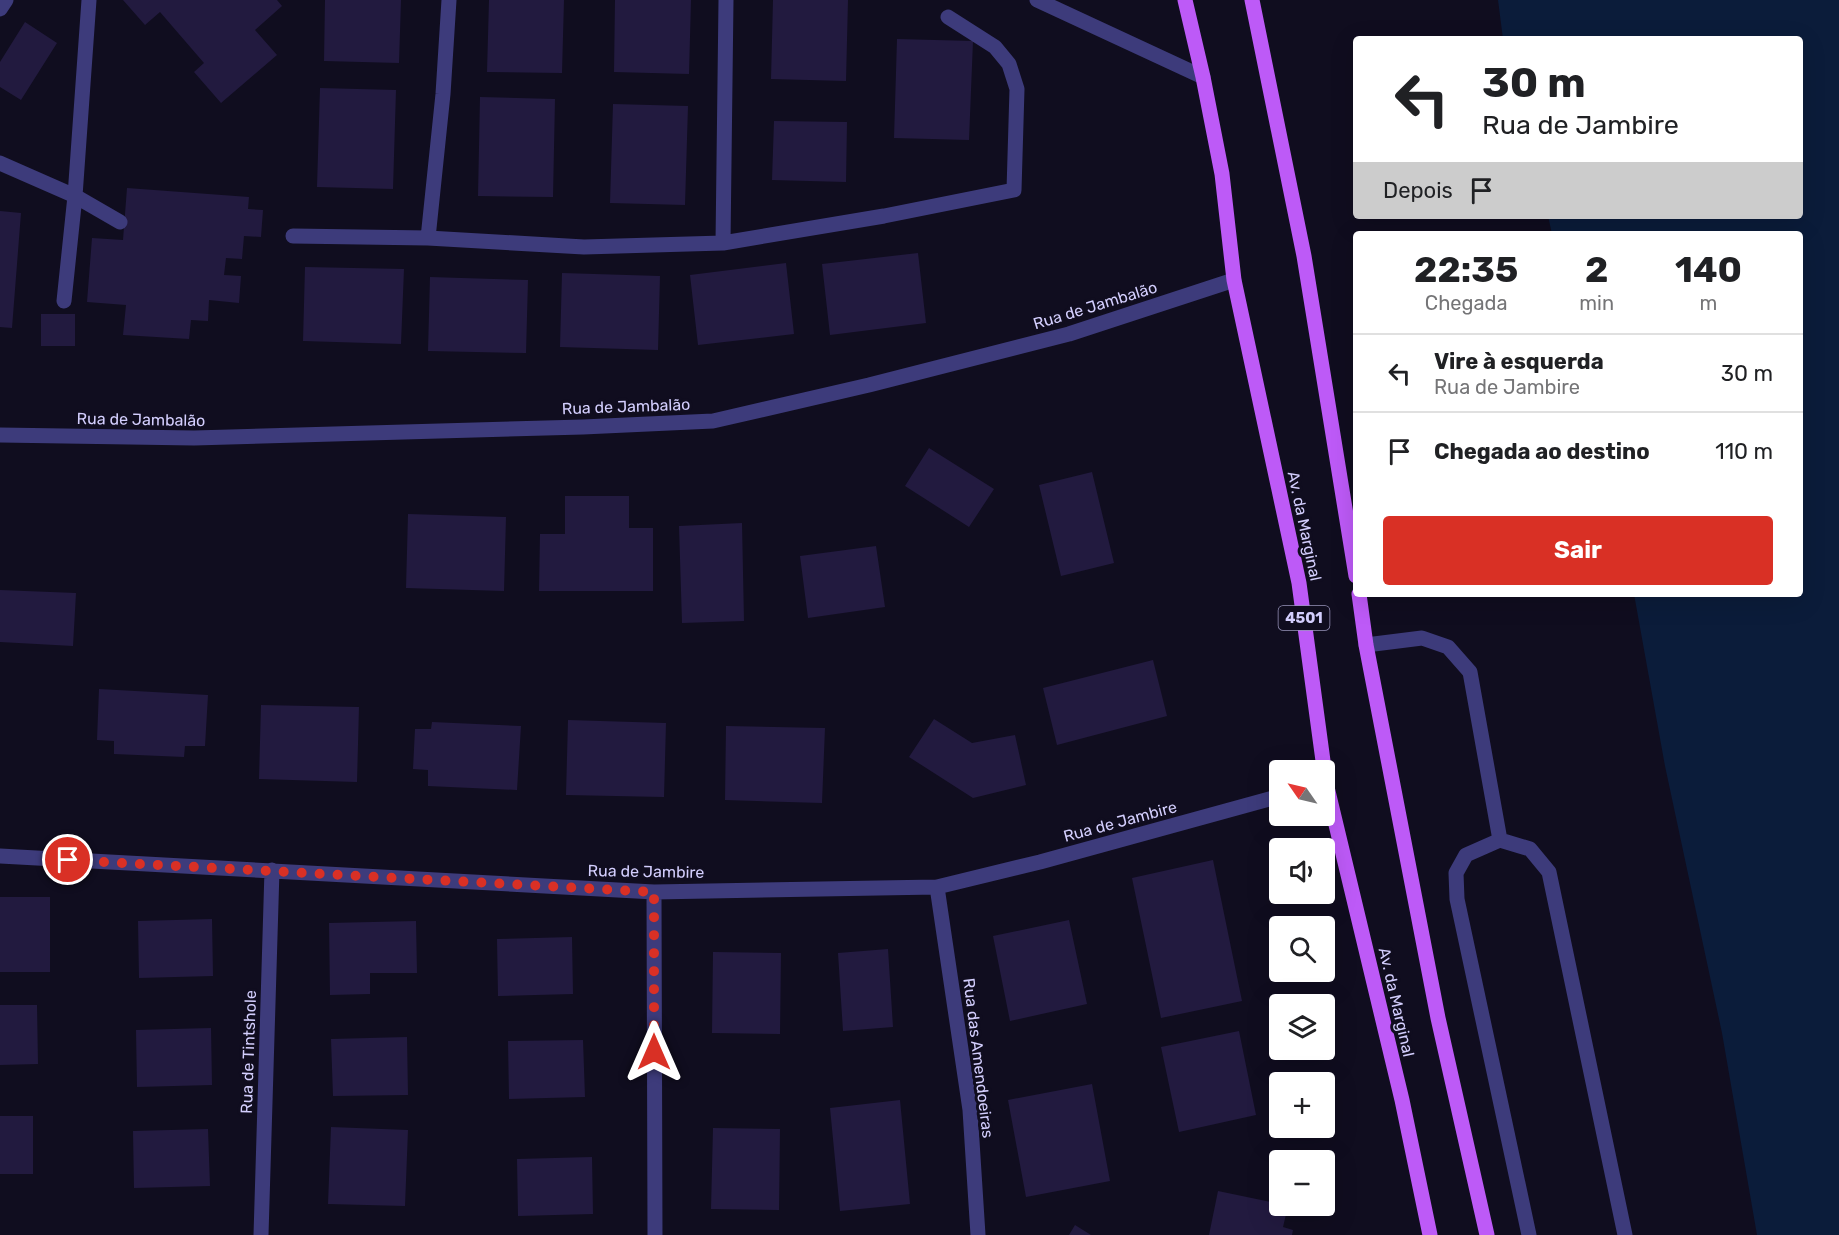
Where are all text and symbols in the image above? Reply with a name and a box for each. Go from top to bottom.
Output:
text: 30 m [1482,58,1586,108]
icon: left [1383,60,1461,138]
text: Rua de Jambire [1482,109,1679,141]
icon: arrive [1465,174,1498,207]
text: Depois [1383,177,1453,204]
text: 22:35 [1414,248,1518,291]
text: 2 [1585,248,1608,291]
text: 140 [1675,248,1742,291]
street label: Rua de Jambalão [1031,278,1159,333]
text: Chegada [1425,291,1507,315]
text: min [1579,291,1614,315]
text: m [1700,291,1717,315]
text: Vire à esquerda [1434,348,1604,375]
icon: left [1383,357,1416,390]
text: 30 m [1721,360,1773,387]
text: Rua de Jambire [1434,375,1580,399]
street label: Rua de Jambalão [561,395,691,418]
street label: Rua de Jambalão [77,409,205,430]
icon: arrive [1383,435,1416,468]
text: Chegada ao destino [1434,438,1650,465]
text: 110 m [1715,438,1773,465]
street label: Av. da Marginal [1284,469,1325,583]
button: Sair [1383,516,1773,585]
road number: 4501 [1278,606,1330,630]
north arrow [1269,760,1335,826]
map controls [1269,760,1335,1216]
street label: Rua de Jambire [1061,797,1179,846]
pin [42,834,93,885]
button: sound [1269,838,1335,904]
icon: arrive [51,843,84,876]
street label: Rua de Jambire [587,861,705,882]
button: search [1269,916,1335,982]
street label: Av. da Marginal [1375,946,1418,1059]
street label: Rua das Amendoeiras [959,977,998,1139]
street label: Rua de Tintshole [237,990,260,1114]
button: layers [1269,994,1335,1060]
position arrow [622,1020,686,1084]
button: + [1269,1072,1335,1138]
button: − [1269,1150,1335,1216]

